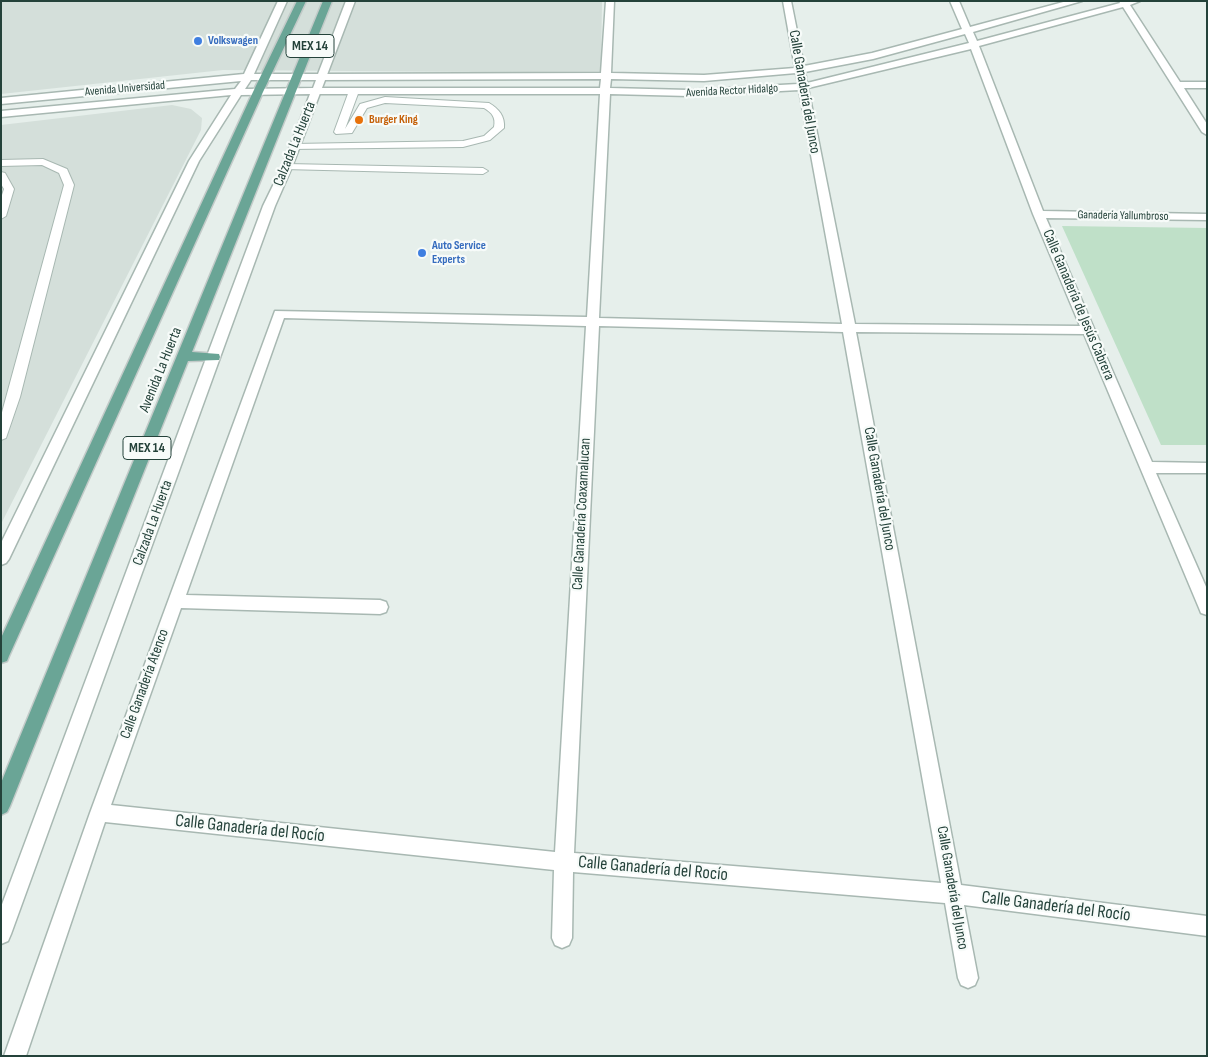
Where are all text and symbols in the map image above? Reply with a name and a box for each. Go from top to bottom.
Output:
street label: Calle Ganadería del Junco [784,29,824,155]
place label: Volkswagen [208,34,258,48]
road number: MEX 14 [286,34,334,58]
marker: Volkswagen [192,35,204,47]
street label: Avenida Universidad [84,78,166,100]
street label: Avenida Rector Hidalgo [686,81,778,101]
street label: Calzada La Huerta [270,99,320,189]
place label: Burger King [369,113,418,127]
marker: Burger King [353,114,365,126]
street label: Ganadería Yallumbroso [1077,208,1169,224]
street label: Calle Ganadería de Jesús Cabrera [1038,227,1118,383]
place label: Auto Service Experts [432,239,486,267]
marker: Auto Service Experts [416,247,428,259]
street label: Avenida La Huerta [136,325,186,415]
street label: Calle Ganadería del Junco [859,426,899,552]
road number: MEX 14 [123,436,171,459]
street label: Calle Ganadería Coaxamalucan [569,437,595,591]
street label: Calzada La Huerta [129,478,177,568]
street label: Calle Ganadería Atenco [117,627,173,741]
street label: Calle Ganadería del Rocío [174,810,326,848]
street label: Calle Ganadería del Junco [932,825,972,951]
street label: Calle Ganadería del Rocío [577,852,729,886]
street label: Calle Ganadería del Rocío [980,887,1132,927]

